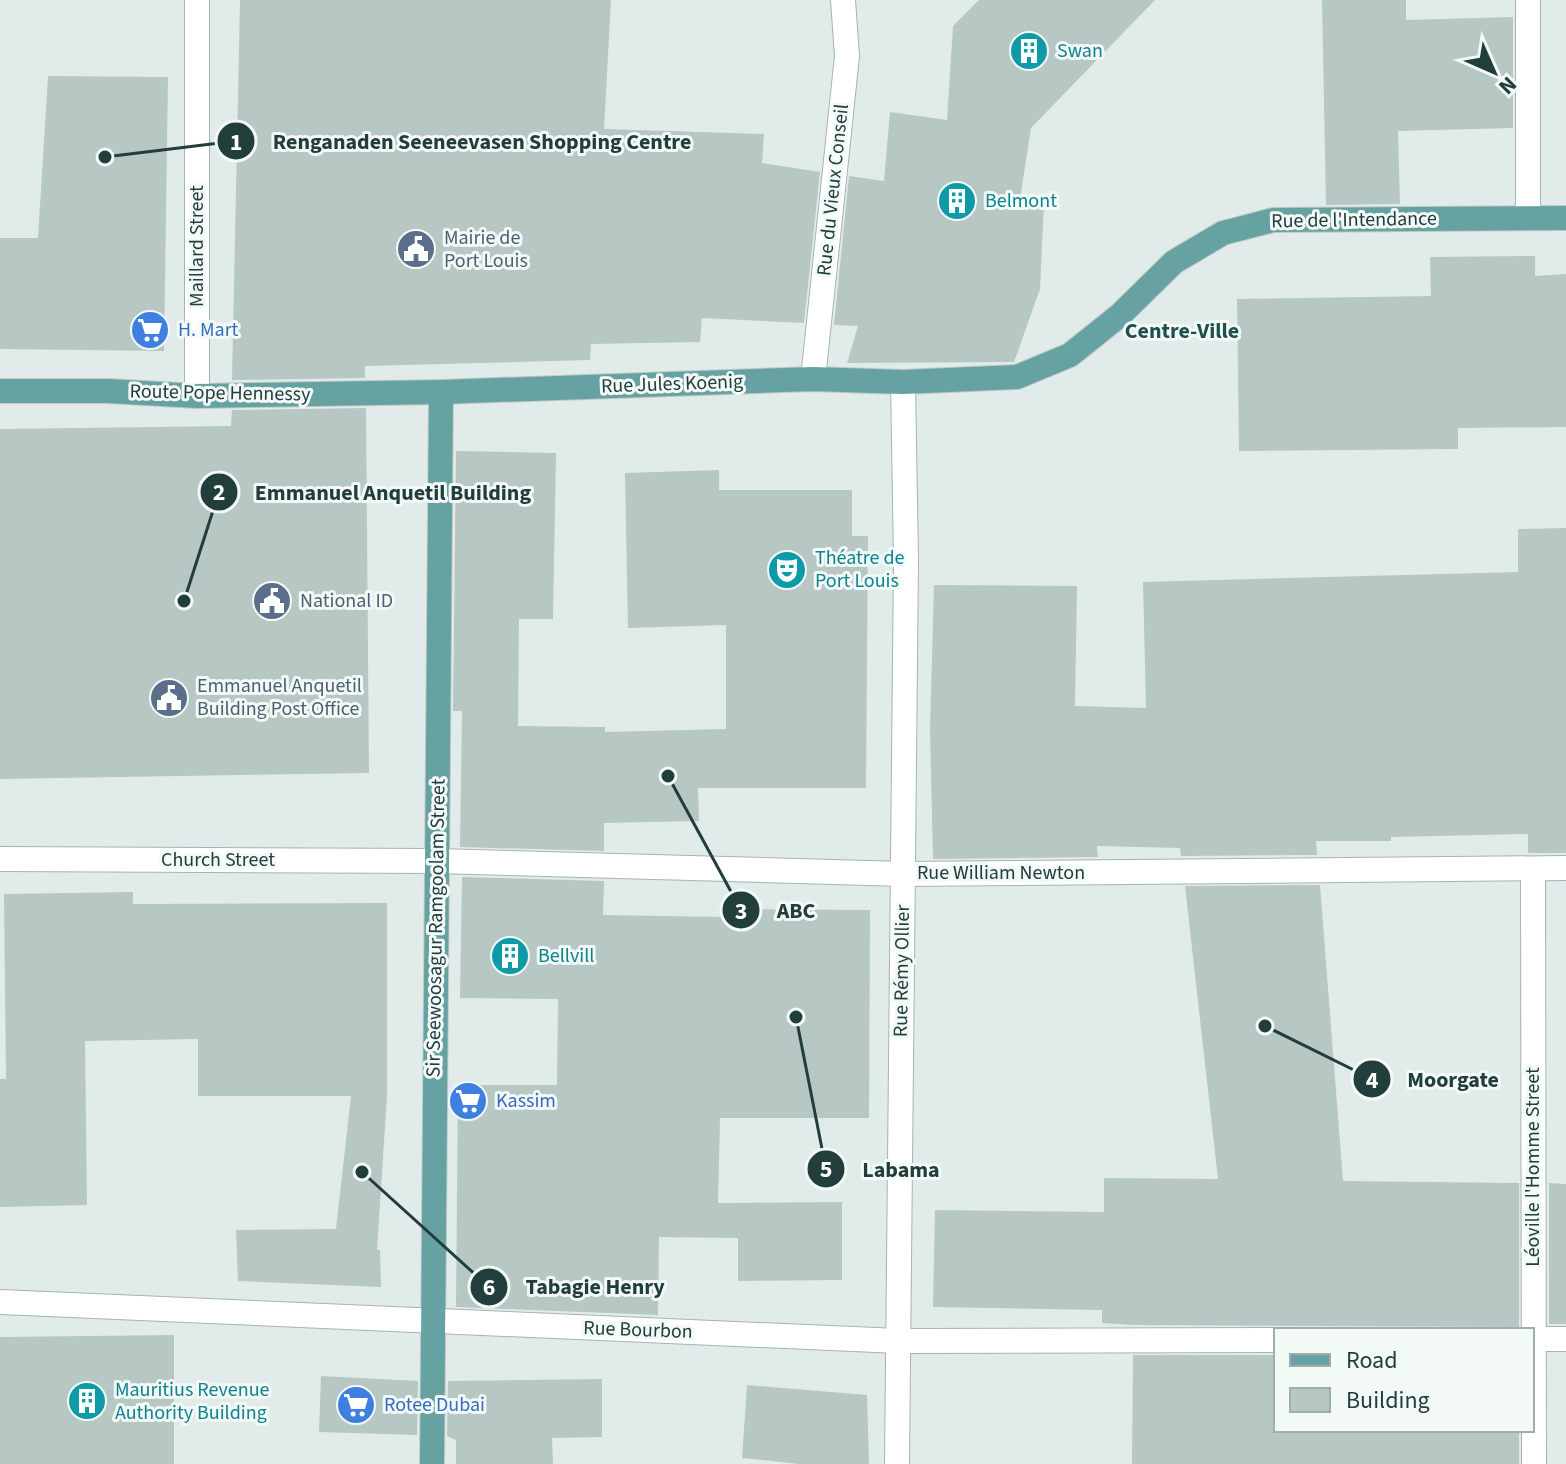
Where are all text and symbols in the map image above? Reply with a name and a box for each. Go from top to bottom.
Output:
building icon: Swan [1008,30,1050,72]
north arrow [1454,32,1534,112]
place label: Swan [1057,37,1103,65]
text: N [1491,69,1524,102]
street label: Rue du Vieux Conseil [810,103,856,277]
callout: Renganaden Seeneevasen Shopping Centre [216,118,707,164]
text: 1 [230,125,242,160]
text: Renganaden Seeneevasen Shopping Centre [273,126,691,158]
building icon: Belmont [936,180,978,222]
street label: Maillard Street [183,185,211,307]
place label: Belmont [985,187,1057,215]
street label: Rue de l'Intendance [1271,205,1437,235]
place label: Mairie de Port Louis [444,224,528,275]
public building icon: Mairie de Port Louis [395,228,437,270]
supermarket icon: H. Mart [129,309,171,351]
district label: Centre-Ville [1125,315,1239,347]
place label: H. Mart [178,316,239,344]
street label: Rue Jules Koenig [600,368,744,400]
street label: Route Pope Hennessy [129,377,311,409]
callout: Emmanuel Anquetil Building [199,469,547,515]
text: 2 [213,475,225,510]
text: Emmanuel Anquetil Building [255,477,531,509]
place label: Théatre de Port Louis [815,544,905,595]
theatre icon: Théatre de Port Louis [766,549,808,591]
public building icon: National ID [251,580,293,622]
place label: National ID [300,587,393,615]
place label: Emmanuel Anquetil Building Post Office [197,672,362,723]
public building icon: Emmanuel Anquetil Building Post Office [148,677,190,719]
street label: Sir Seewoosagur Ramgoolam Street [419,778,453,1078]
street label: Church Street [161,846,275,874]
street label: Rue William Newton [917,859,1085,887]
callout: ABC [721,887,831,933]
text: 3 [735,894,747,929]
text: ABC [776,895,816,927]
street label: Rue Rémy Ollier [887,904,917,1037]
building icon: Bellvill [489,935,531,977]
place label: Bellvill [538,942,594,970]
callout: Moorgate [1352,1056,1515,1102]
text: 4 [1366,1063,1379,1098]
text: Moorgate [1407,1064,1499,1096]
street label: Léoville l'Homme Street [1519,1067,1547,1267]
supermarket icon: Kassim [447,1080,489,1122]
place label: Kassim [496,1087,556,1115]
callout: Labama [806,1146,956,1192]
text: 5 [820,1152,832,1187]
text: Labama [862,1154,940,1186]
callout: Tabagie Henry [469,1264,681,1310]
text: 6 [483,1270,495,1305]
text: Tabagie Henry [525,1271,665,1303]
street label: Rue Bourbon [583,1314,693,1346]
legend [1274,1328,1534,1432]
text: Road [1346,1343,1398,1378]
place label: Mauritius Revenue Authority Building [115,1376,270,1427]
building icon: Mauritius Revenue Authority Building [66,1380,108,1422]
text: Building [1346,1383,1430,1418]
supermarket icon: Rotee Dubai [335,1384,377,1426]
place label: Rotee Dubai [384,1391,485,1419]

